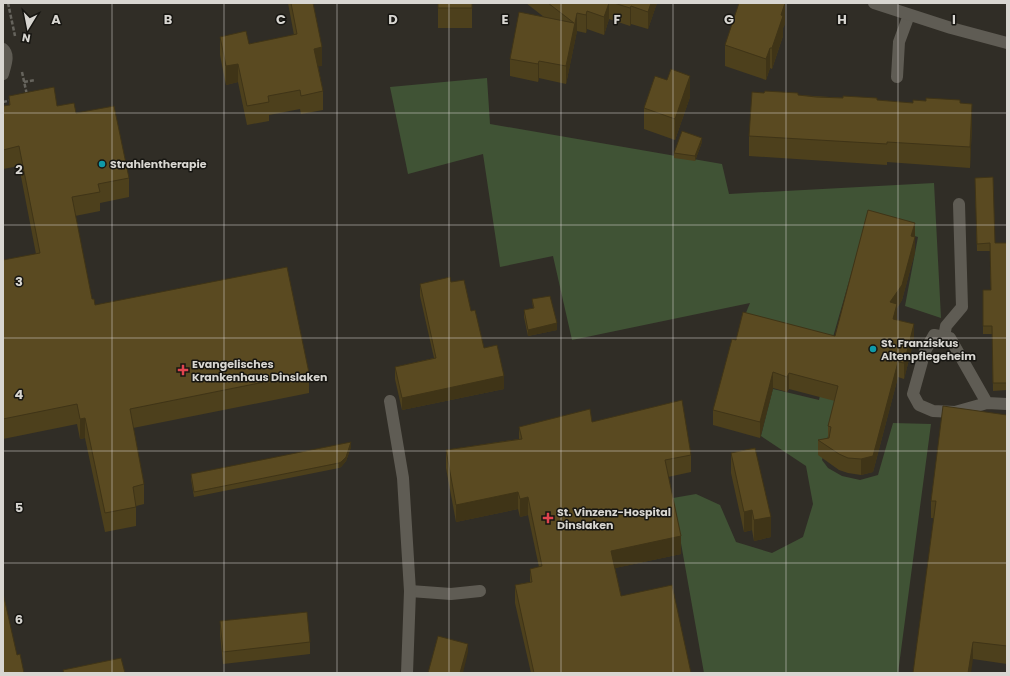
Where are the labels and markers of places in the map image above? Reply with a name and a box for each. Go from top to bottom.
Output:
place label: Strahlentherapie [110,156,207,172]
marker: Strahlentherapie [97,159,107,169]
place label: St. Franziskus Altenpflegeheim [881,335,976,364]
marker: St. Franziskus Altenpflegeheim [868,344,878,354]
place label: Evangelisches Krankenhaus Dinslaken [192,356,328,385]
marker: Evangelisches Krankenhaus Dinslaken [177,364,189,376]
place label: St. Vinzenz-Hospital Dinslaken [557,504,671,533]
marker: St. Vinzenz-Hospital Dinslaken [542,512,554,524]

